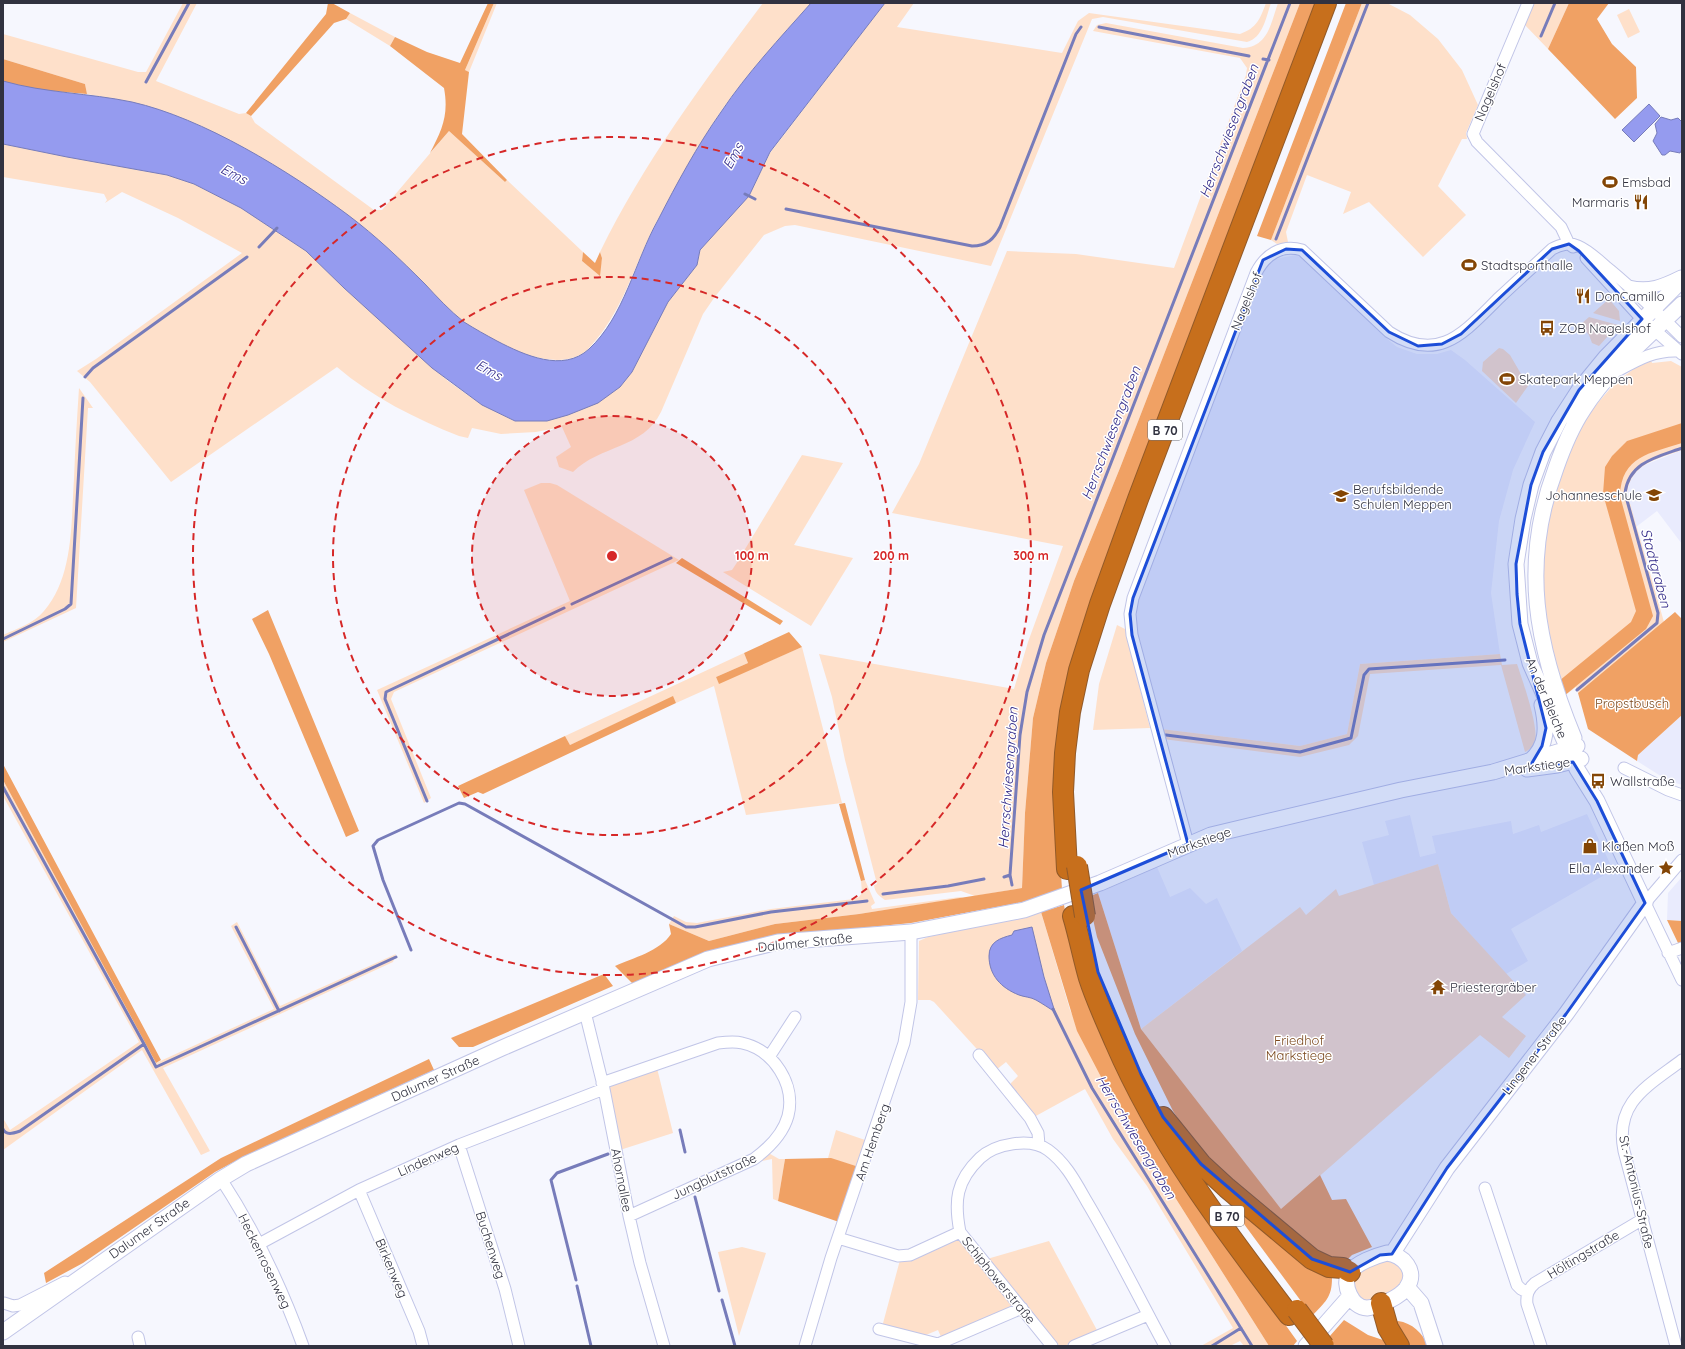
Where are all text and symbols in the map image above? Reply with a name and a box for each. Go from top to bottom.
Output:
street label: Nagelshof [1471,60,1510,123]
water label: Herrschwiesengraben [1195,61,1263,200]
water label: Ems [719,138,748,172]
water label: Ems [218,160,252,189]
sports icon: Emsbad [1601,173,1619,191]
place label: Emsbad [1622,174,1671,190]
restaurant icon: Marmaris [1632,193,1650,211]
place label: Marmaris [1572,194,1629,210]
sports icon: Stadtsporthalle [1460,256,1478,274]
place label: Stadtsporthalle [1481,257,1573,273]
street label: Nagelshof [1227,269,1265,333]
restaurant icon: DonCamillo [1574,287,1592,305]
place label: DonCamillo [1595,288,1665,304]
bus stop icon: ZOB Nagelshof [1538,319,1556,337]
place label: ZOB Nagelshof [1559,320,1651,336]
water label: Ems [473,356,507,385]
water label: Herrschwiesengraben [1077,363,1145,502]
sports icon: Skatepark Meppen [1498,370,1516,388]
place label: Skatepark Meppen [1519,371,1633,387]
road number: B 70 [1148,420,1182,440]
place label: Berufsbildende Schulen Meppen [1353,481,1452,512]
school or university icon: Johannesschule [1645,486,1663,504]
school or university icon: Berufsbildende Schulen Meppen [1332,487,1350,505]
place label: Johannesschule [1545,487,1642,503]
water label: Stadtgraben [1637,526,1675,610]
text: 100 m [735,548,769,563]
text: 200 m [873,548,909,563]
text: 300 m [1013,548,1049,563]
centre of rings [605,549,619,563]
street label: An der Bleiche [1523,655,1571,741]
park label: Propstbusch [1595,695,1669,711]
water label: Herrschwiesengraben [994,706,1022,849]
street label: Markstiege [1503,753,1571,779]
bus stop icon: Wallstraße [1589,772,1607,790]
place label: Wallstraße [1610,773,1675,789]
street label: Markstiege [1165,823,1233,861]
shop icon: Klaßen Moß [1581,837,1599,855]
place label: Klaßen Moß [1602,838,1675,854]
place icon: Ella Alexander [1657,859,1675,877]
place label: Ella Alexander [1569,860,1654,876]
street label: Dalumer Straße [757,929,853,955]
temple icon: Priestergräber [1429,978,1447,996]
place label: Priestergräber [1450,979,1537,995]
street label: Lingener Straße [1498,1012,1570,1098]
park label: Friedhof Markstiege [1266,1032,1332,1063]
street label: Dalumer Straße [388,1051,482,1105]
water label: Herrschwiesengraben [1092,1072,1181,1203]
street label: Am Hemberg [851,1101,893,1183]
street label: St.-Antonius-Straße [1616,1134,1658,1250]
street label: Lindenweg [395,1138,461,1180]
street label: Ahornallee [608,1147,636,1213]
street label: Jungblutstraße [669,1149,759,1203]
street label: Dalumer Straße [106,1194,192,1262]
road number: B 70 [1210,1206,1244,1226]
street label: Buchenweg [473,1209,509,1281]
street label: Heckenrosenweg [235,1211,295,1311]
street label: Höltingstraße [1544,1226,1622,1282]
street label: Schiphowerstraße [959,1233,1039,1327]
street label: Birkenweg [372,1236,412,1300]

